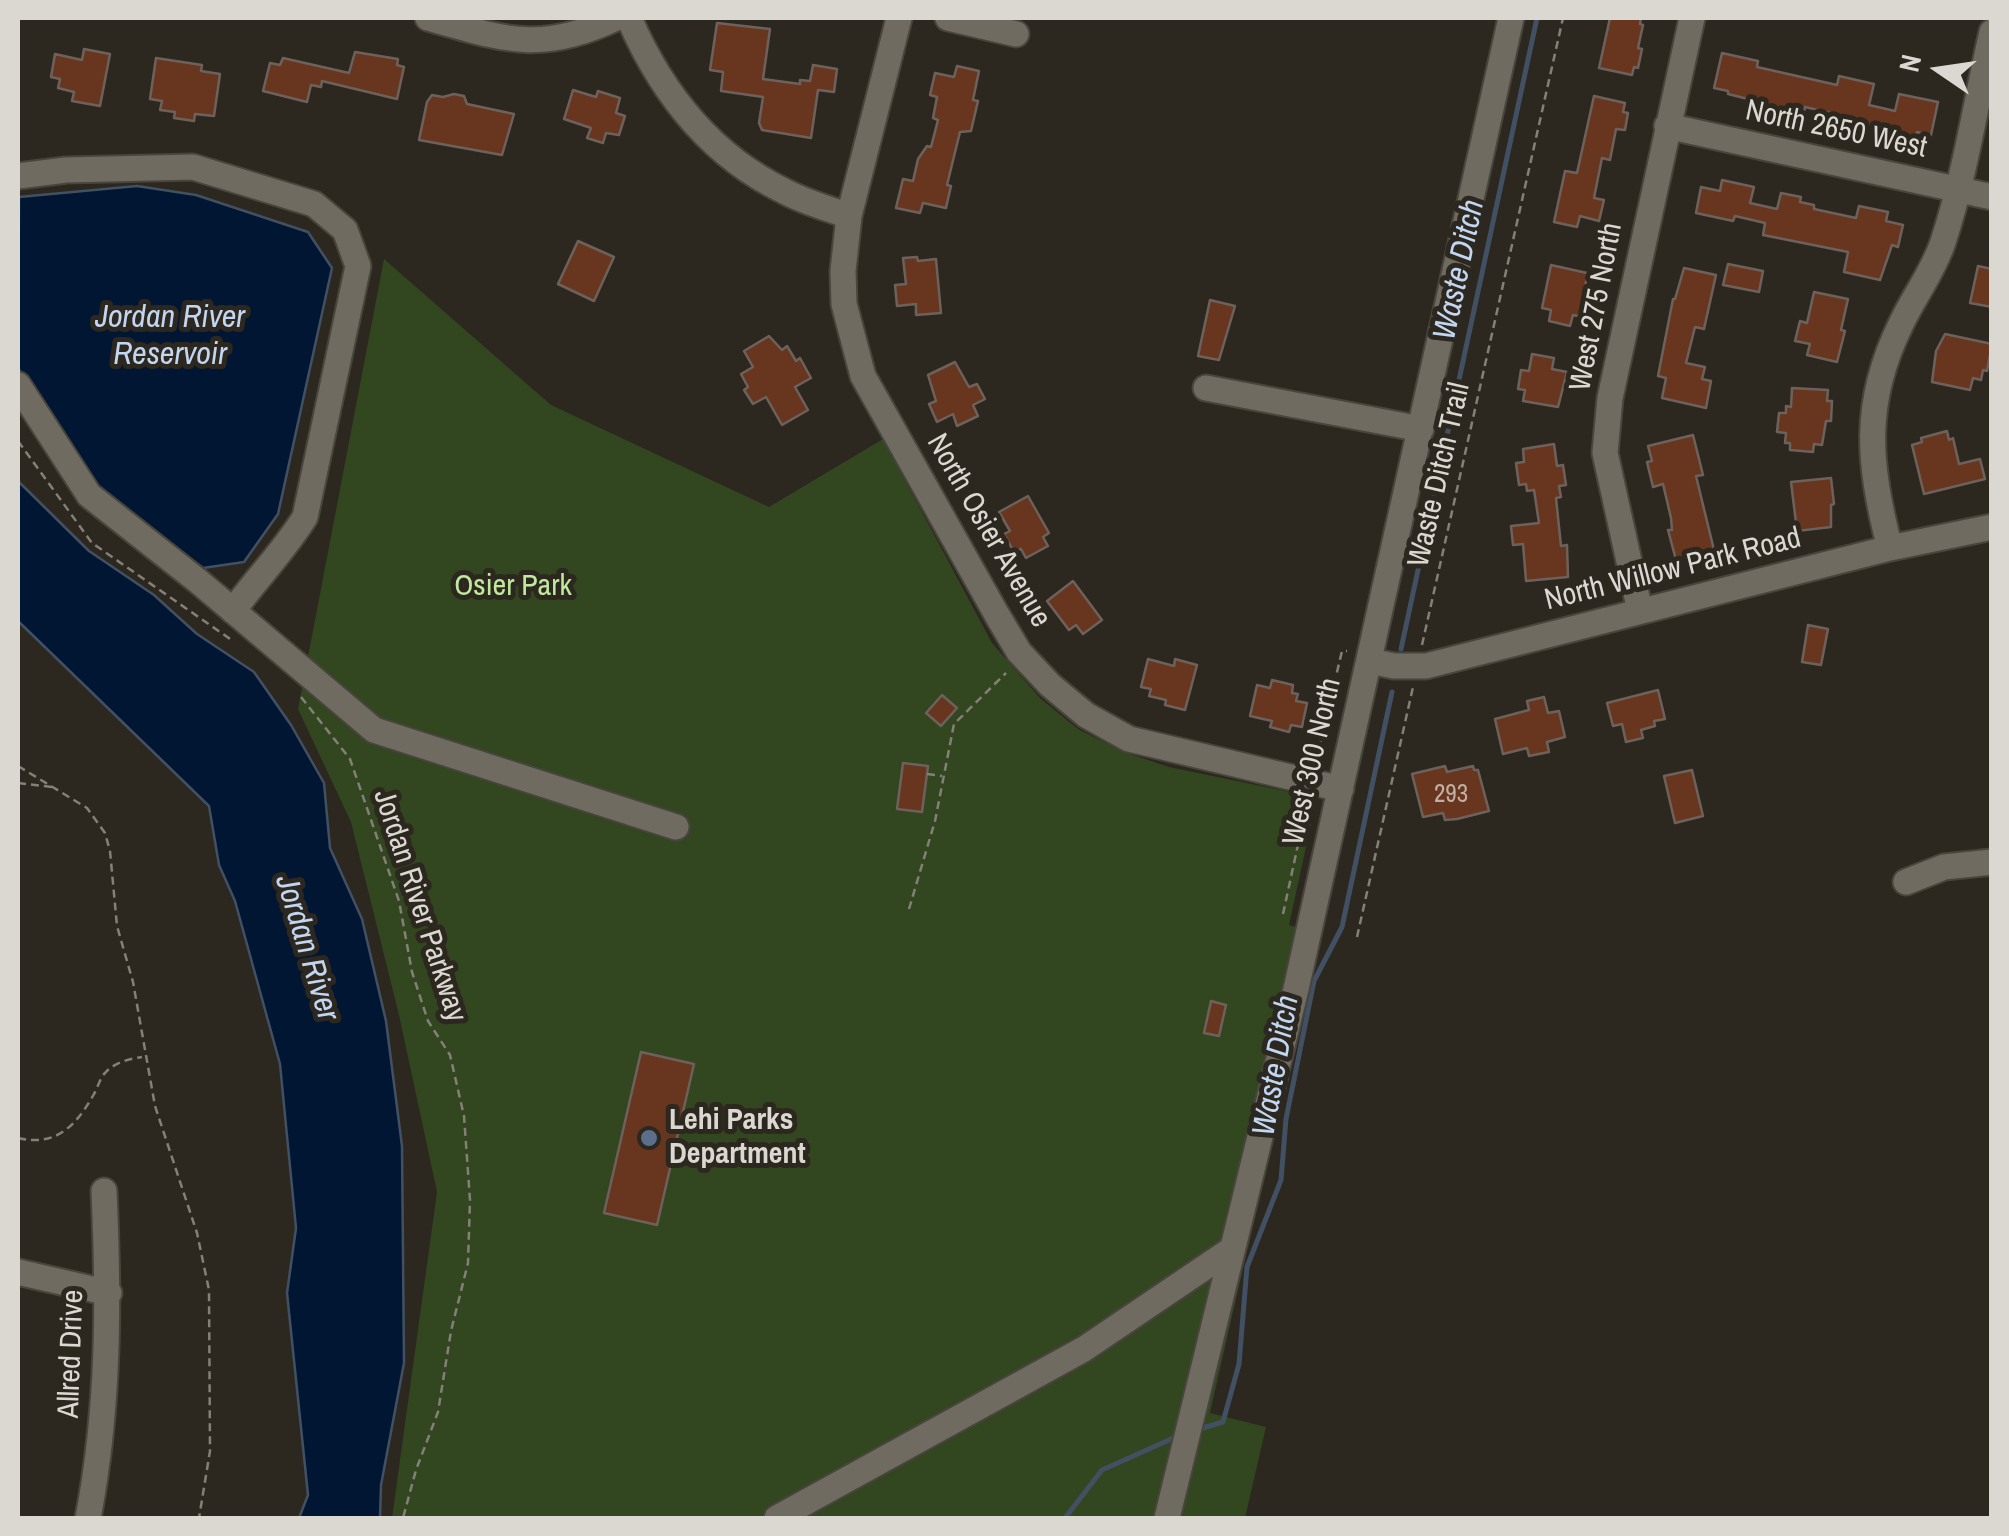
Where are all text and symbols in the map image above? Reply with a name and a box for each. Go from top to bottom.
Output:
north arrow [1889,20,1989,120]
text: N [1889,51,1930,76]
street label: North 2650 West [1742,93,1930,167]
water label: Waste Ditch [1426,196,1494,344]
street label: West 275 North [1563,220,1631,394]
water label: Jordan River Reservoir [95,299,245,374]
street label: Waste Ditch Trail [1401,379,1479,571]
street label: North Osier Avenue [918,428,1058,634]
street label: North Willow Park Road [1541,521,1805,619]
park label: Osier Park [454,569,572,605]
street label: West 300 North [1276,675,1350,849]
house number: 293 [1434,780,1468,810]
street label: Jordan River Parkway [364,785,474,1027]
water label: Jordan River [266,871,346,1025]
water label: Waste Ditch [1246,993,1308,1139]
place label: Lehi Parks Department [669,1103,806,1174]
marker: Lehi Parks Department [638,1127,660,1149]
street label: Allred Drive [52,1289,92,1419]

